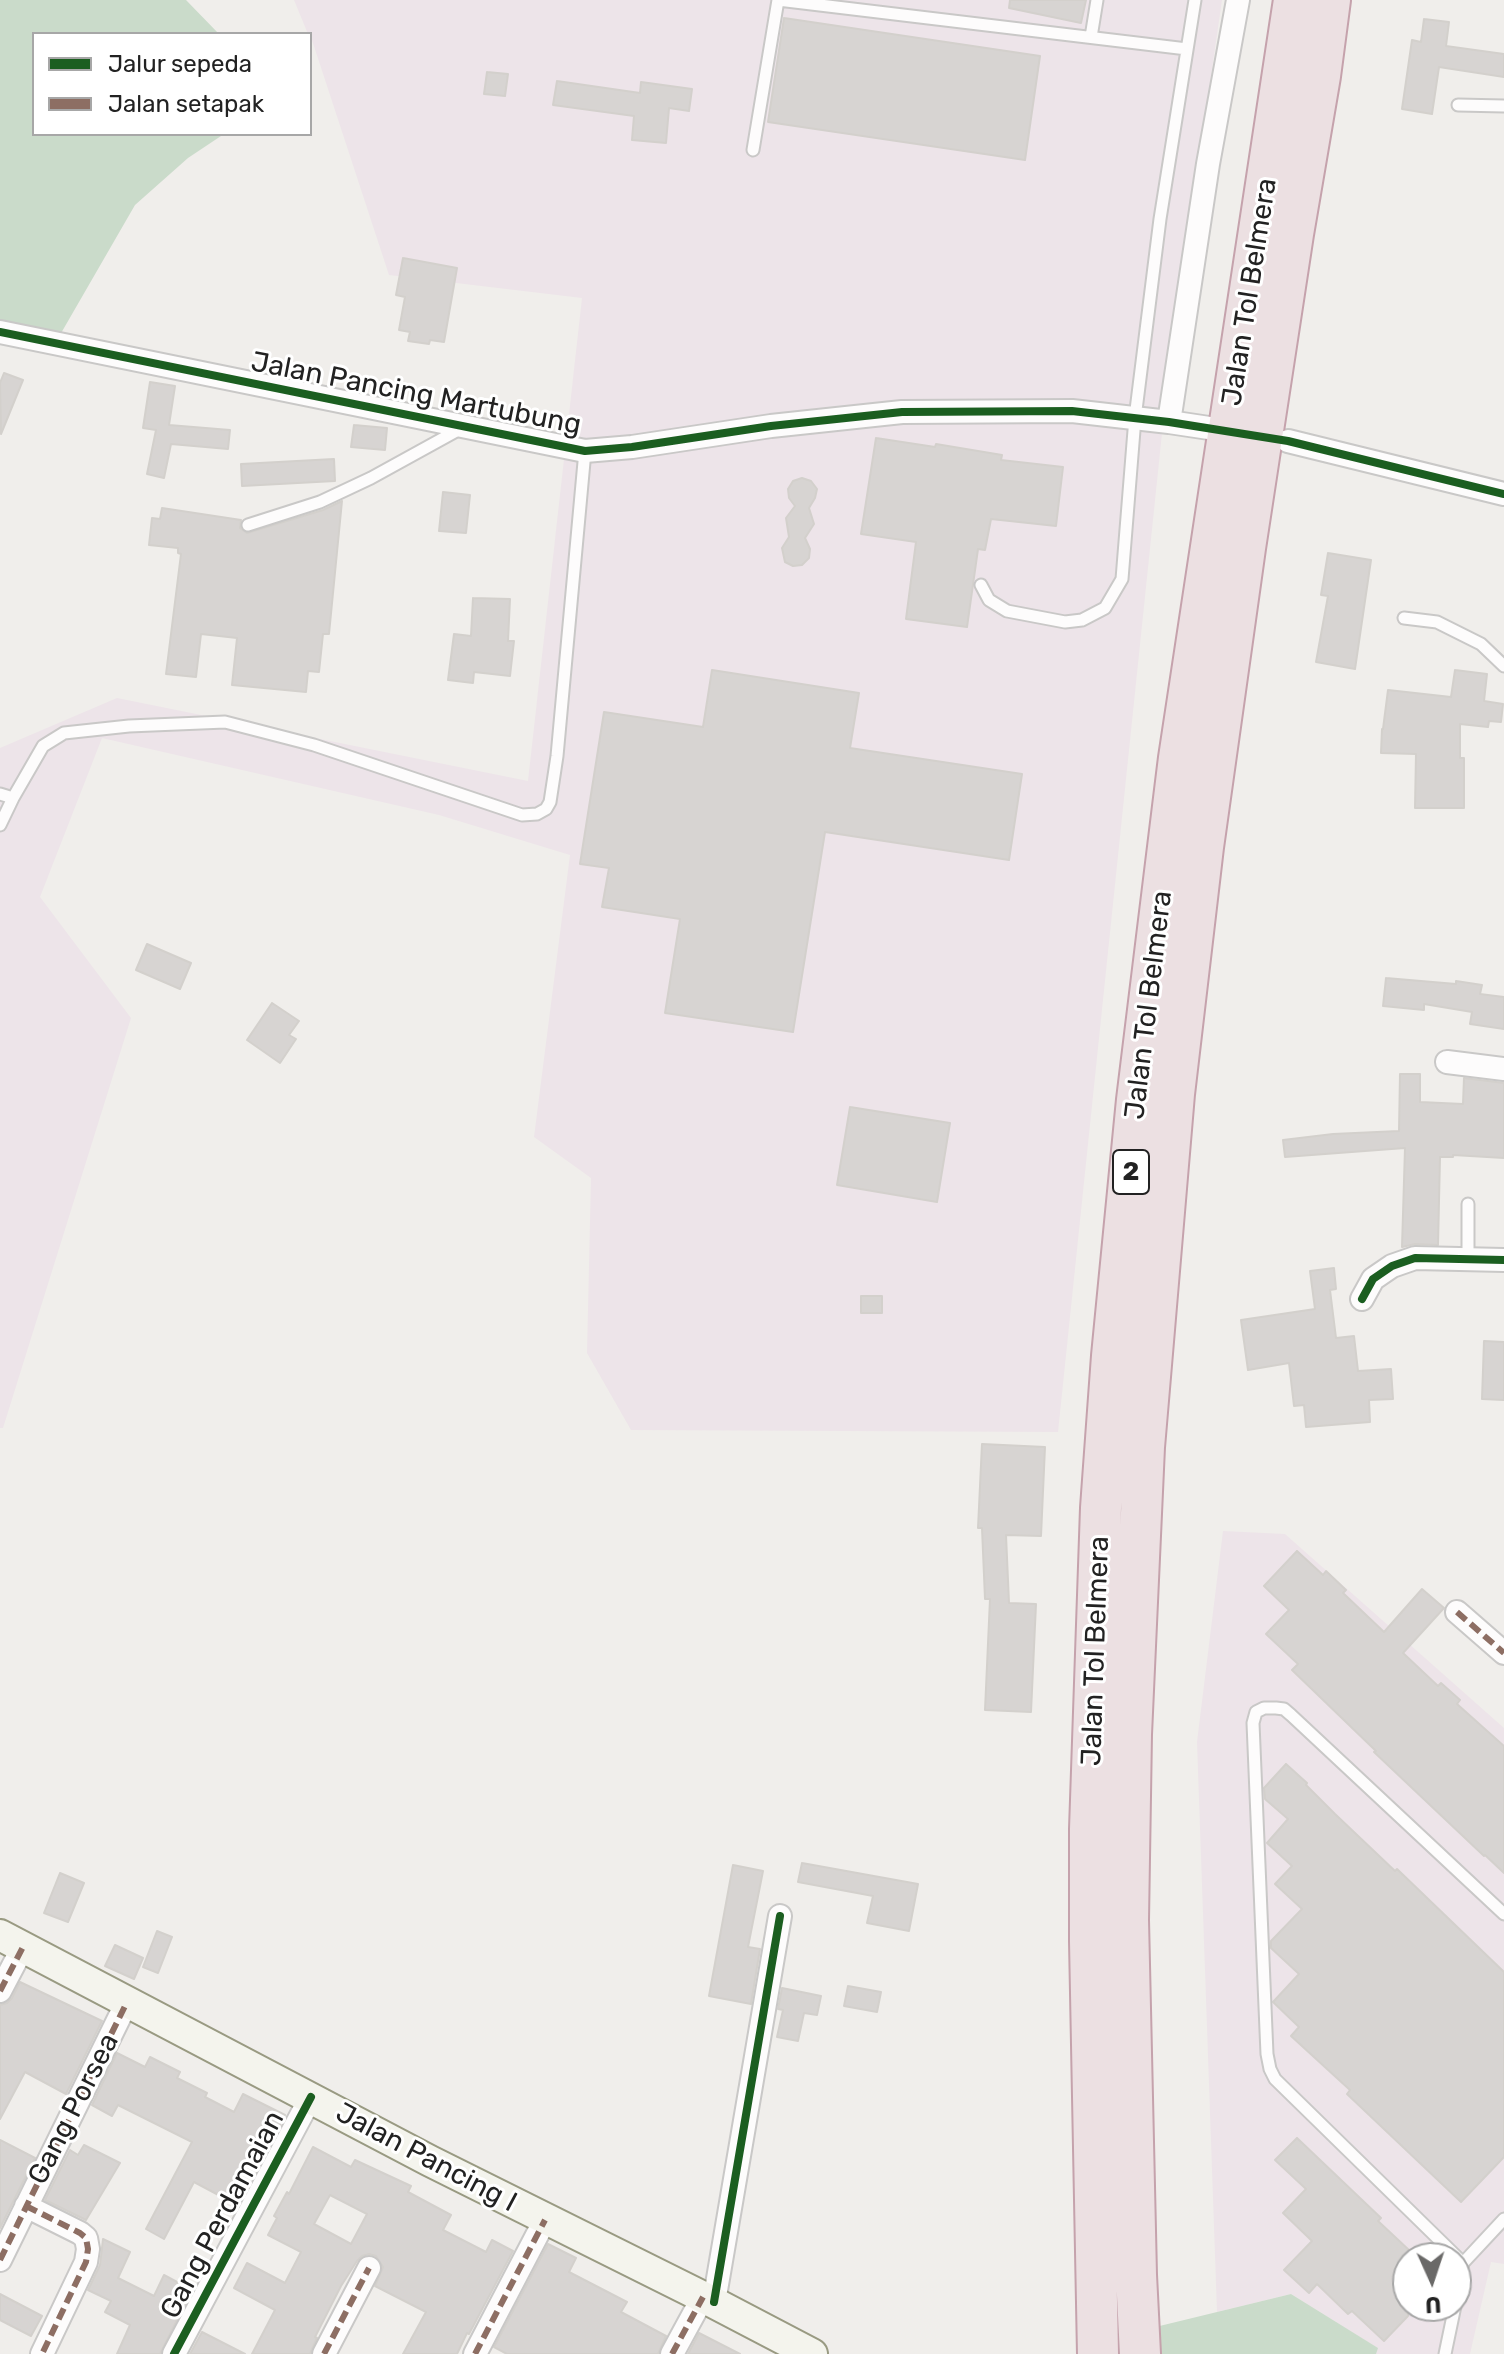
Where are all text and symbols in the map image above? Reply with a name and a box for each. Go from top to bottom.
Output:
legend [32,32,312,136]
text: Jalur sepeda [108,50,252,78]
text: Jalan setapak [108,90,264,118]
street label: Jalan Tol Belmera [1215,176,1285,408]
street label: Jalan Pancing Martubung [248,346,584,442]
street label: Jalan Tol Belmera [1118,889,1180,1121]
road number: 2 [1113,1150,1149,1194]
street label: Jalan Tol Belmera [1075,1535,1117,1767]
street label: Gang Porsea [22,2028,126,2190]
street label: Jalan Pancing I [330,2096,522,2220]
street label: Gang Perdamaian [154,2105,292,2325]
north arrow [1392,2242,1472,2322]
text: U [1425,2291,1442,2318]

